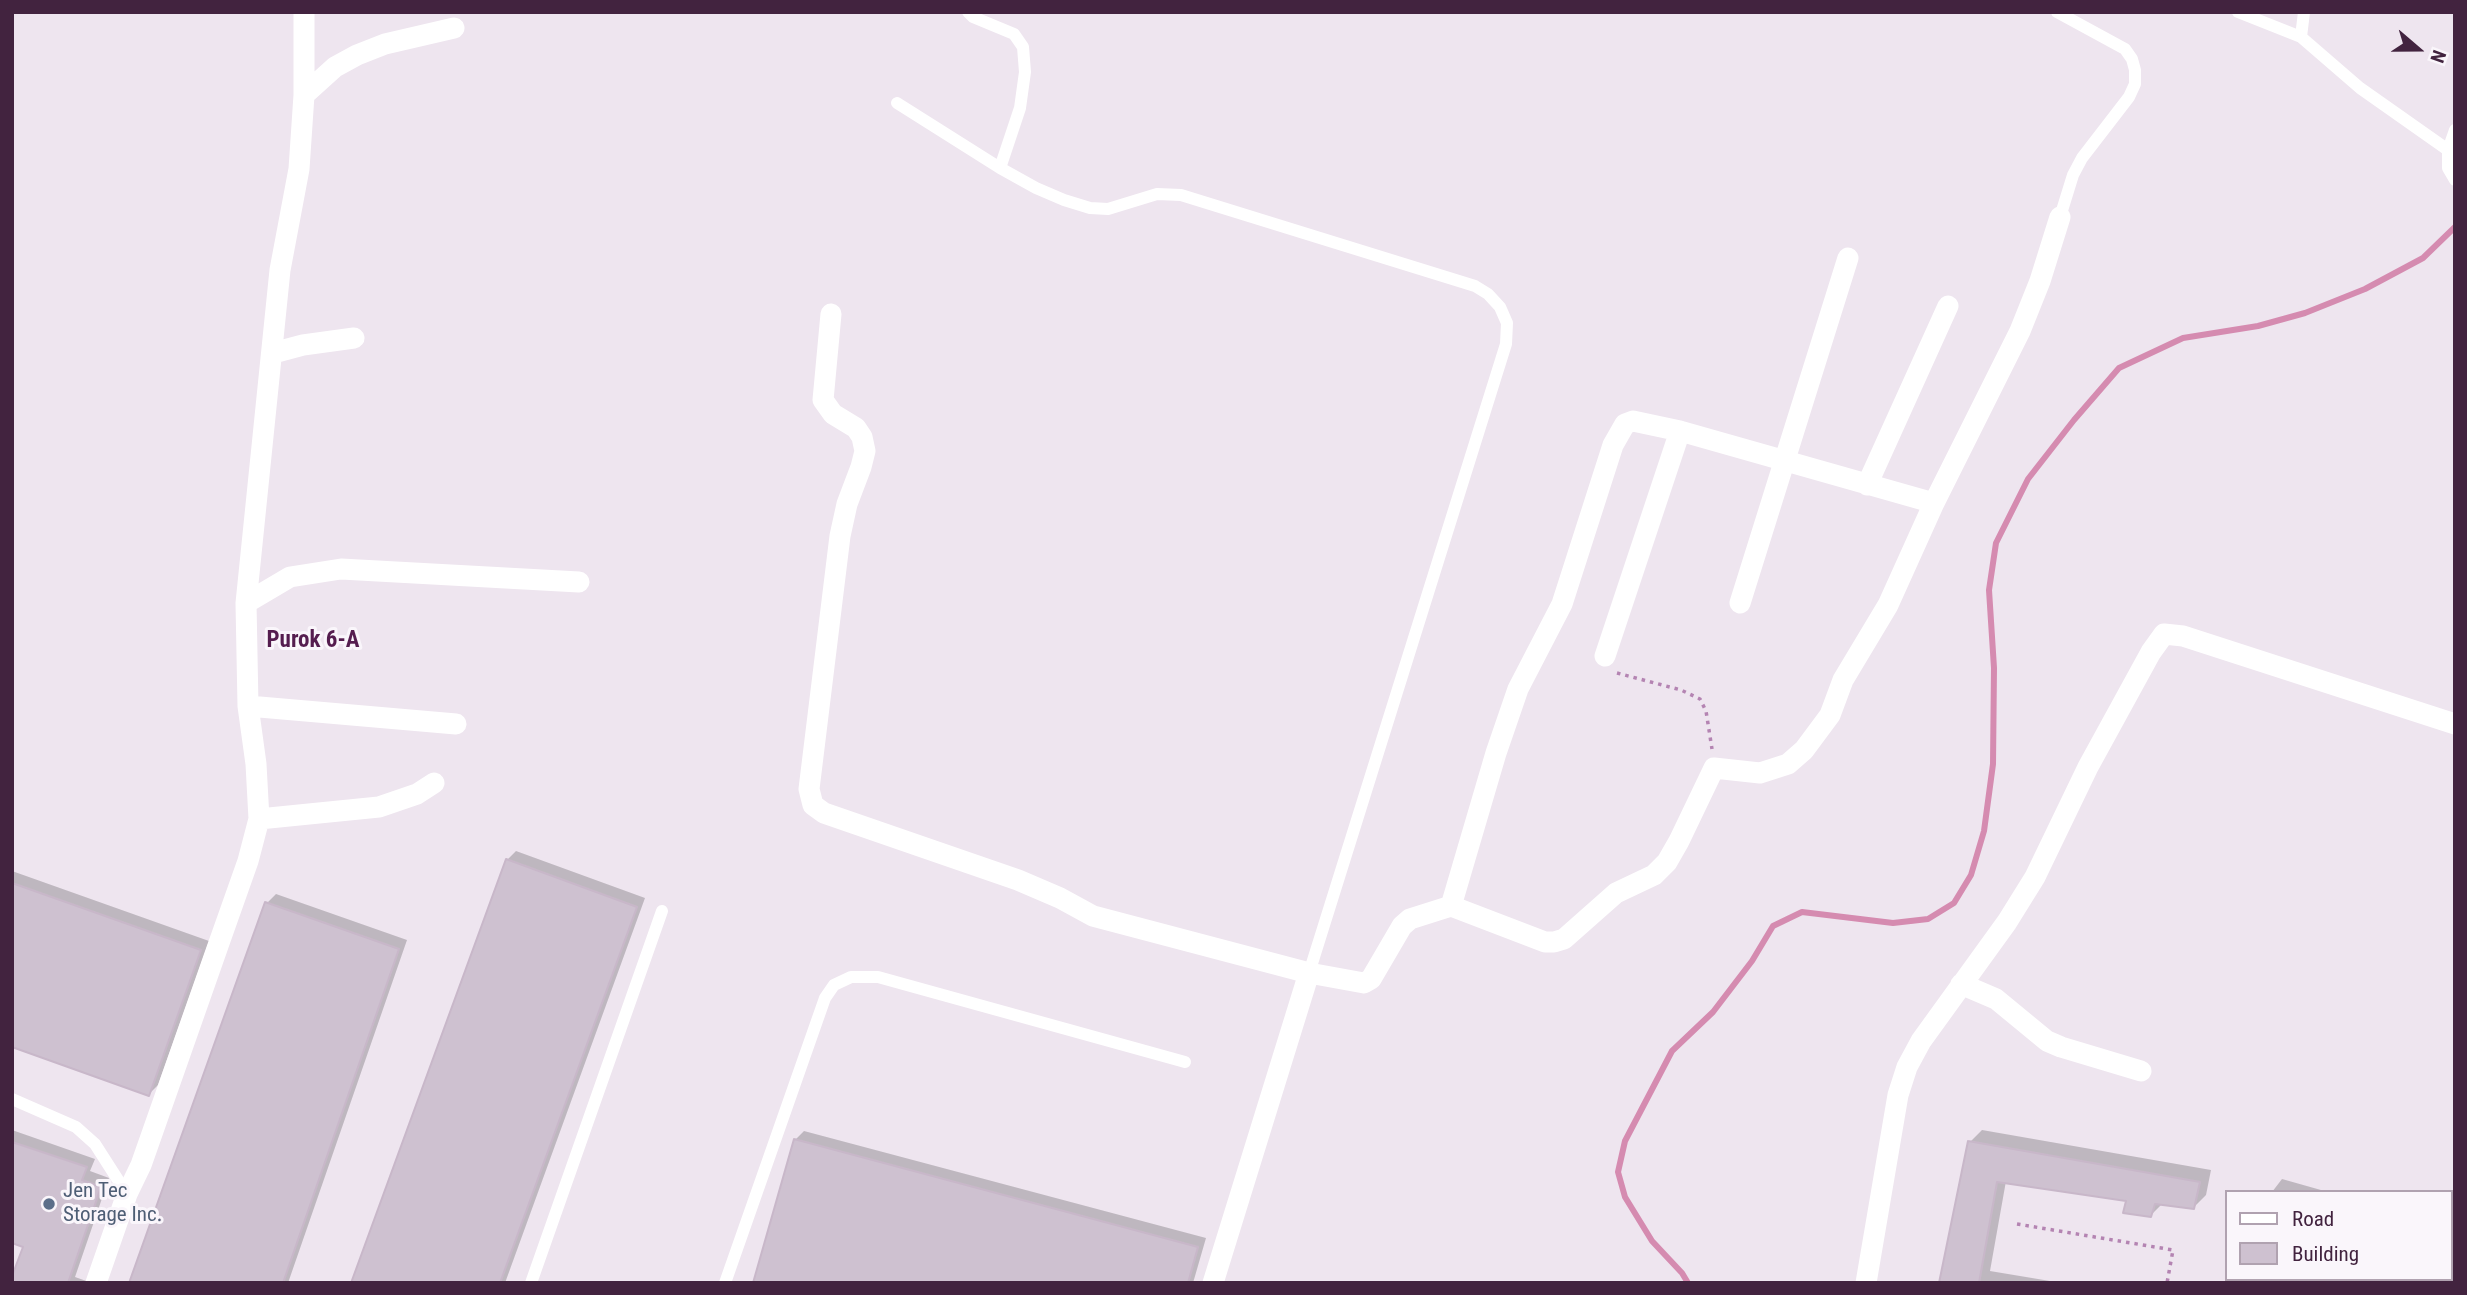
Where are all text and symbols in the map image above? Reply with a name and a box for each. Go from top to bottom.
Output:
north arrow [2383,14,2453,84]
text: N [2425,47,2451,66]
district label: Purok 6-A [267,627,359,655]
place label: Jen Tec Storage Inc. [63,1179,162,1229]
legend [2226,1190,2453,1281]
marker: Jen Tec Storage Inc. [41,1196,57,1212]
text: Road [2292,1207,2334,1231]
text: Building [2292,1242,2359,1266]

